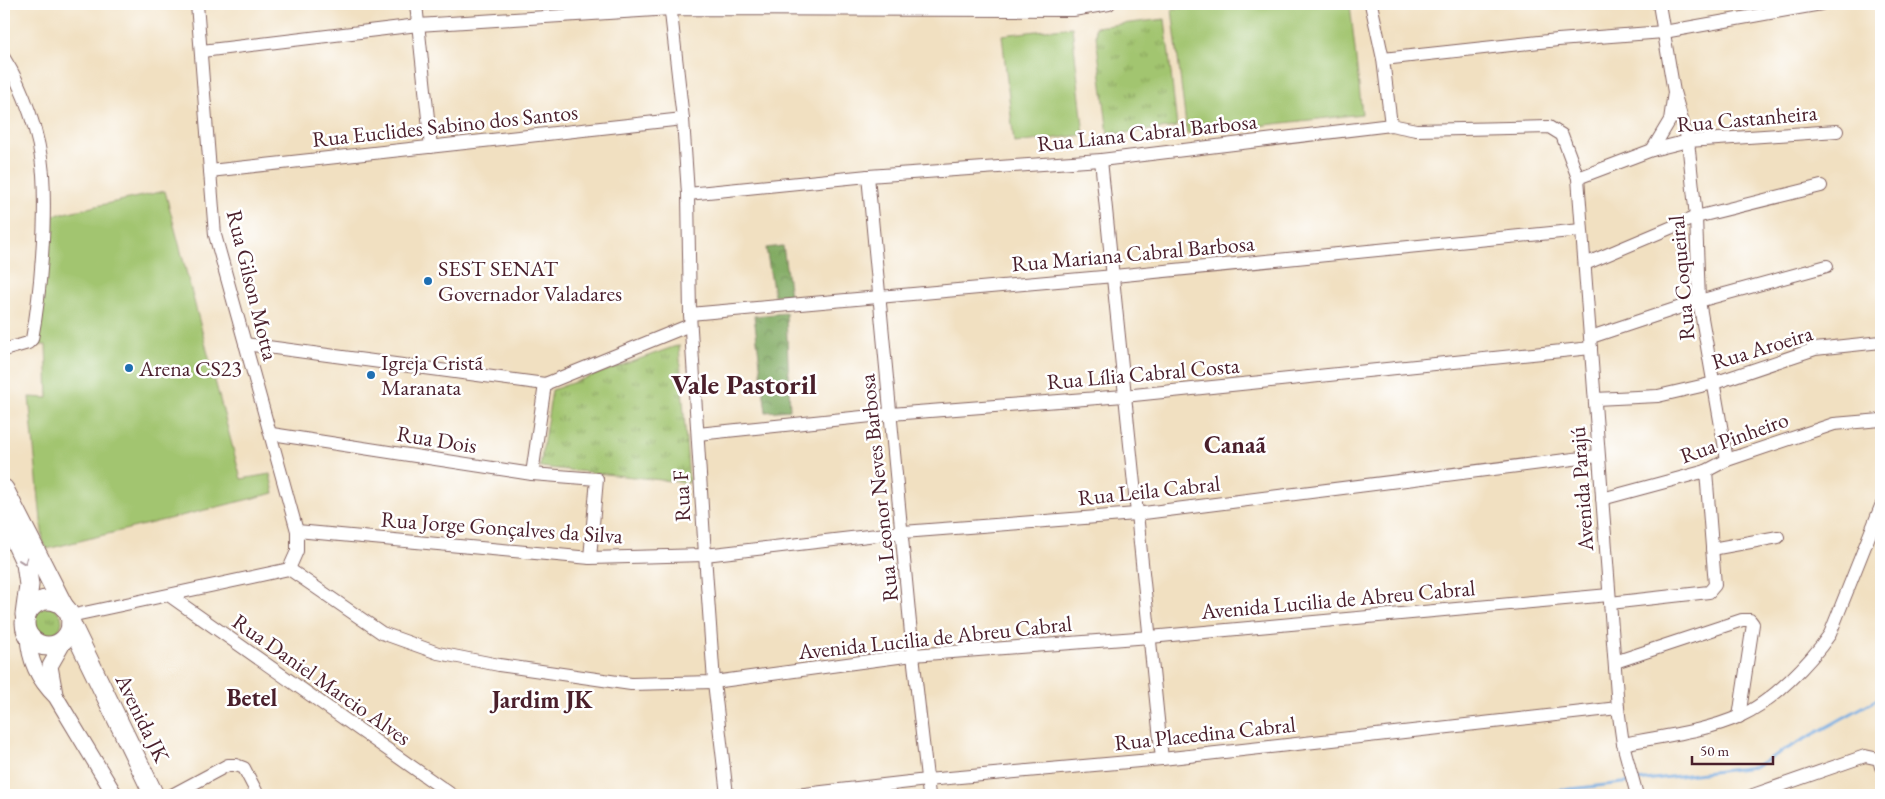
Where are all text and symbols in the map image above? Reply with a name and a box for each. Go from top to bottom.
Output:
street label: Rua Euclides Sabino dos Santos [311,97,579,154]
street label: Rua Castanheira [1676,98,1819,139]
street label: Rua Liana Cabral Barbosa [1036,107,1259,158]
street label: Rua Gilson Motta [220,207,285,364]
street label: Rua Coqueiral [1662,214,1701,342]
street label: Rua Mariana Cabral Barbosa [1010,228,1256,279]
place label: SEST SENAT Governador Valadares [438,254,622,308]
marker: SEST SENAT Governador Valadares [422,275,434,287]
street label: Rua Aroeira [1708,318,1816,377]
place label: Igreja Cristã Maranata [381,348,484,402]
street label: Rua Lília Cabral Costa [1045,351,1241,396]
place label: Arena CS23 [138,354,242,383]
marker: Arena CS23 [123,362,135,374]
district label: Vale Pastoril [671,366,817,402]
marker: Igreja Cristã Maranata [365,369,377,381]
street label: Rua Leonor Neves Barbosa [852,372,905,603]
street label: Rua Pinheiro [1676,404,1792,470]
street label: Rua Dois [395,419,479,460]
street label: Avenida Parajú [1563,425,1600,553]
district label: Canaã [1204,429,1266,460]
street label: Rua F [666,469,697,523]
street label: Rua Leila Cabral [1076,469,1222,512]
street label: Rua Jorge Gonçalves da Silva [380,505,624,550]
one-way arrow [18,557,28,565]
street label: Avenida Lucilia de Abreu Cabral [1199,573,1476,626]
street label: Rua Daniel Marcio Alves [227,607,417,752]
street label: Avenida Lucilia de Abreu Cabral [796,609,1073,666]
street label: Avenida JK [108,668,177,768]
district label: Betel [227,682,278,713]
district label: Jardim JK [489,684,593,715]
street label: Rua Placedina Cabral [1113,710,1297,757]
scale bar [1692,734,1774,766]
text: 50 m [1700,741,1729,760]

